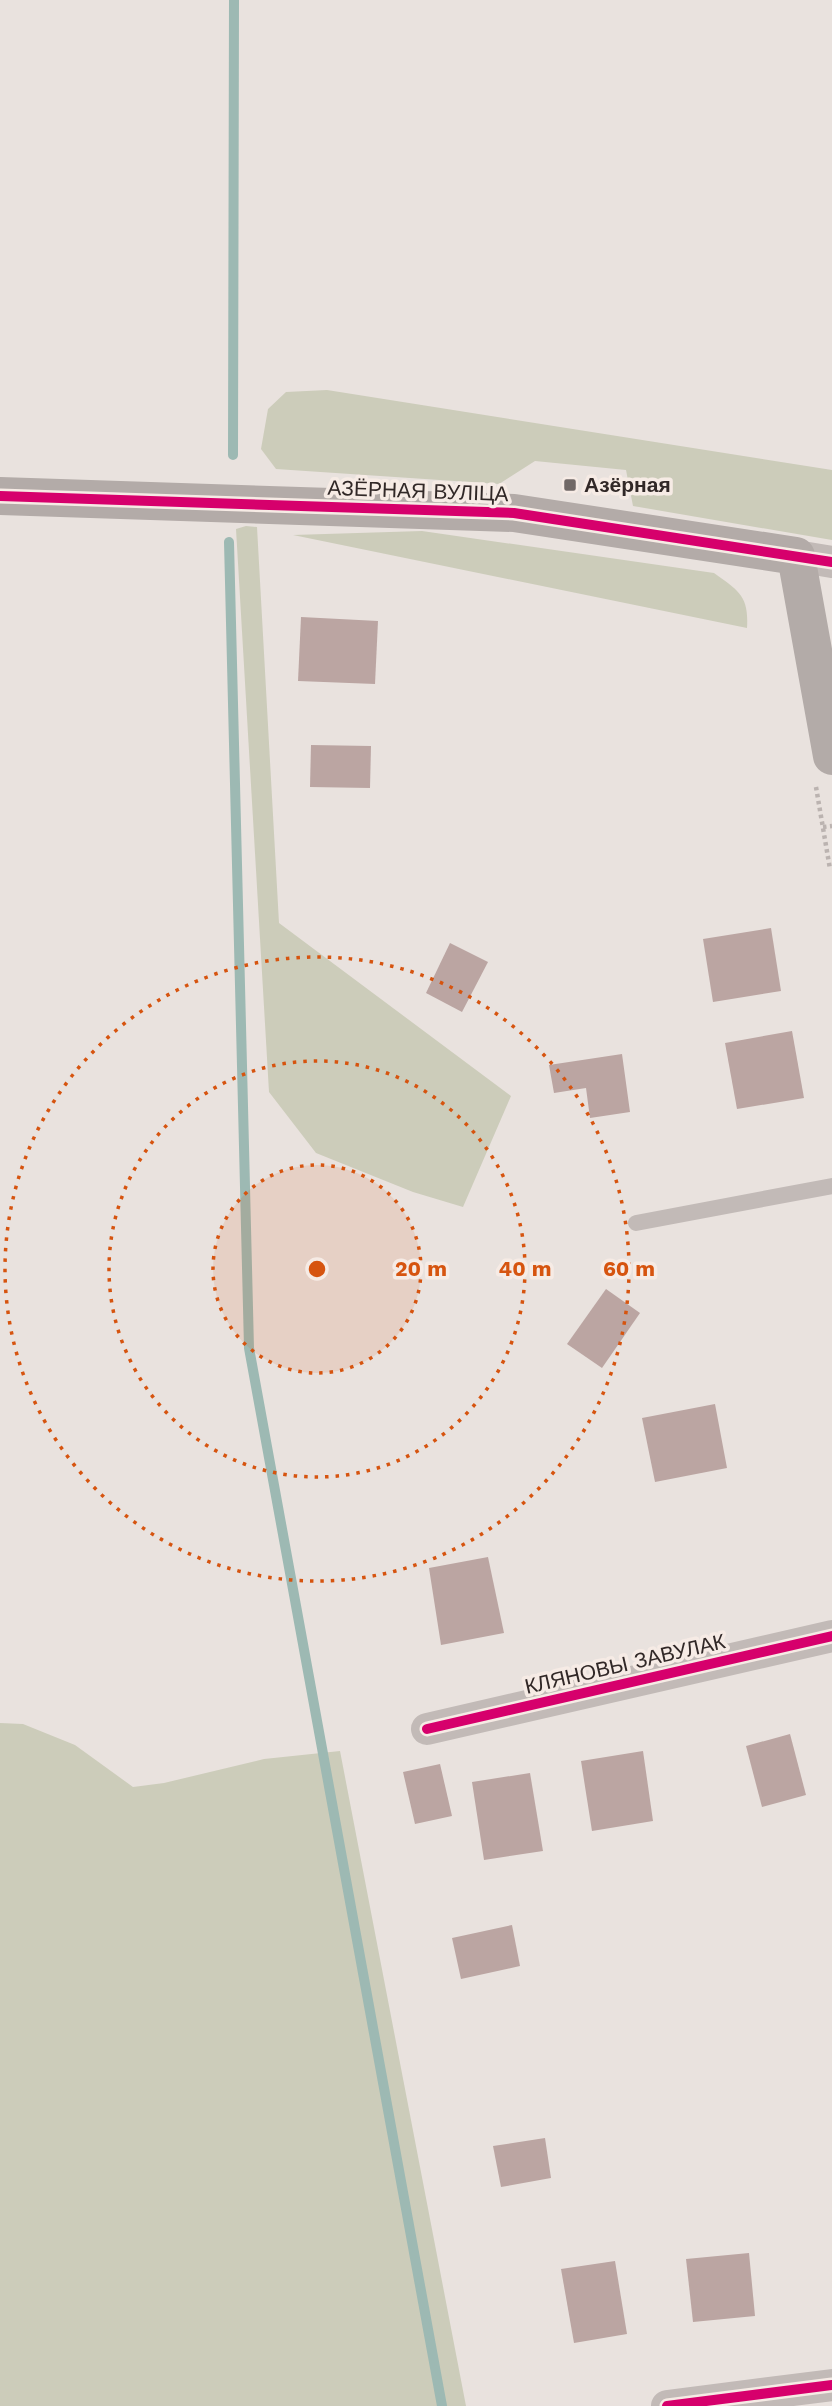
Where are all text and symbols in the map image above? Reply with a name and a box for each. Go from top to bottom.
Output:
place label: Азёрная [584,472,671,497]
street label: АЗЁРНАЯ ВУЛІЦА [327,475,509,506]
marker: Азёрная [562,477,578,493]
text: 20 m [395,1256,447,1281]
text: 40 m [499,1256,551,1281]
text: 60 m [603,1256,655,1281]
centre of rings [305,1257,329,1281]
street label: КЛЯНОВЫ ЗАВУЛАК [522,1628,728,1699]

